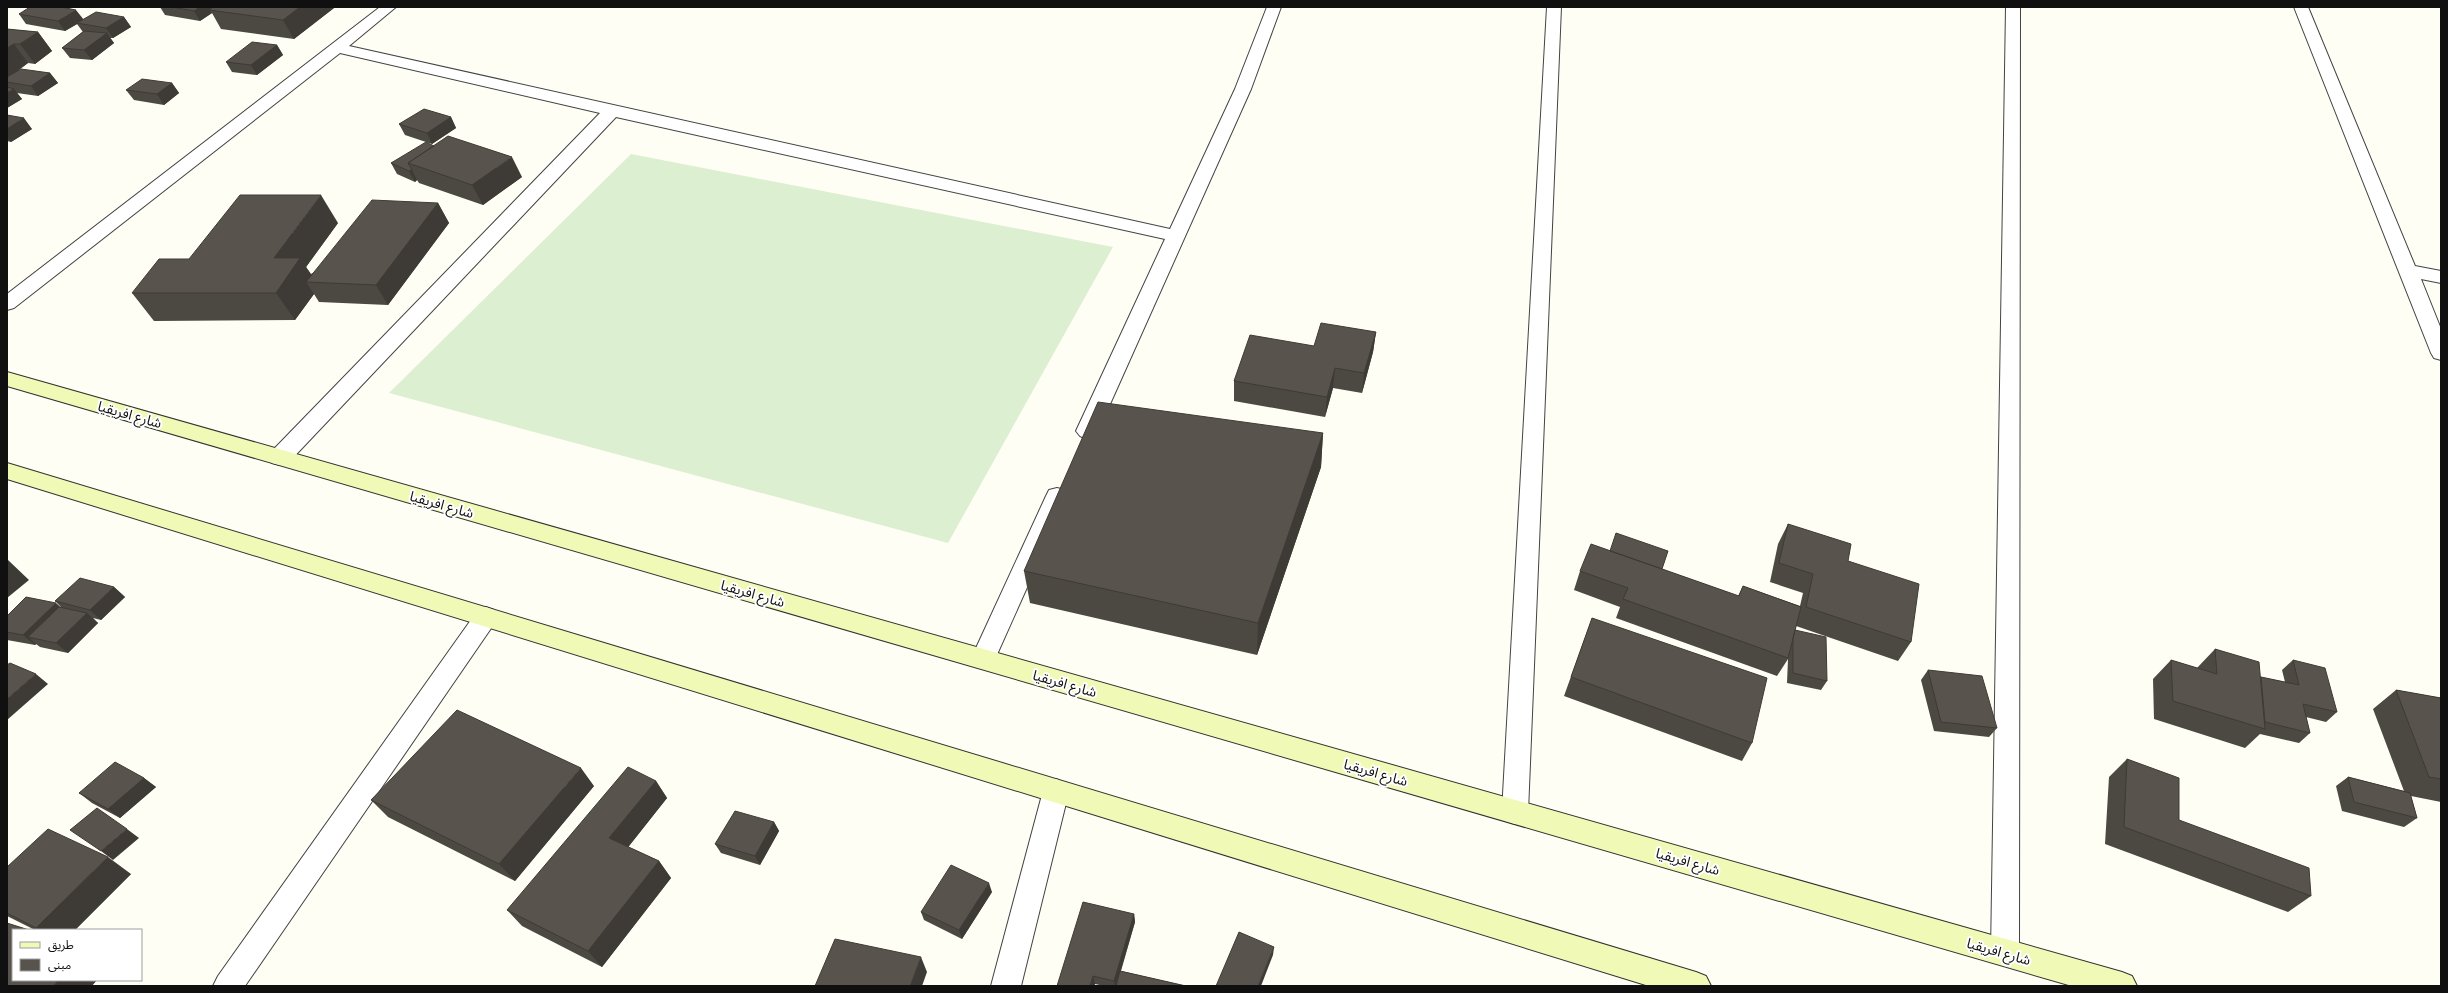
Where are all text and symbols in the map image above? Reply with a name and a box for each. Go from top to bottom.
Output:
street label: شارع افريقيا [95,396,164,434]
street label: شارع افريقيا [407,486,476,524]
street label: شارع افريقيا [718,575,787,613]
street label: شارع افريقيا [1030,665,1099,703]
street label: شارع افريقيا [1341,754,1410,792]
street label: شارع افريقيا [1653,843,1722,881]
legend [12,929,142,981]
street label: شارع افريقيا [1964,933,2033,971]
text: طريق [48,937,74,953]
text: مبنى [48,957,71,972]

